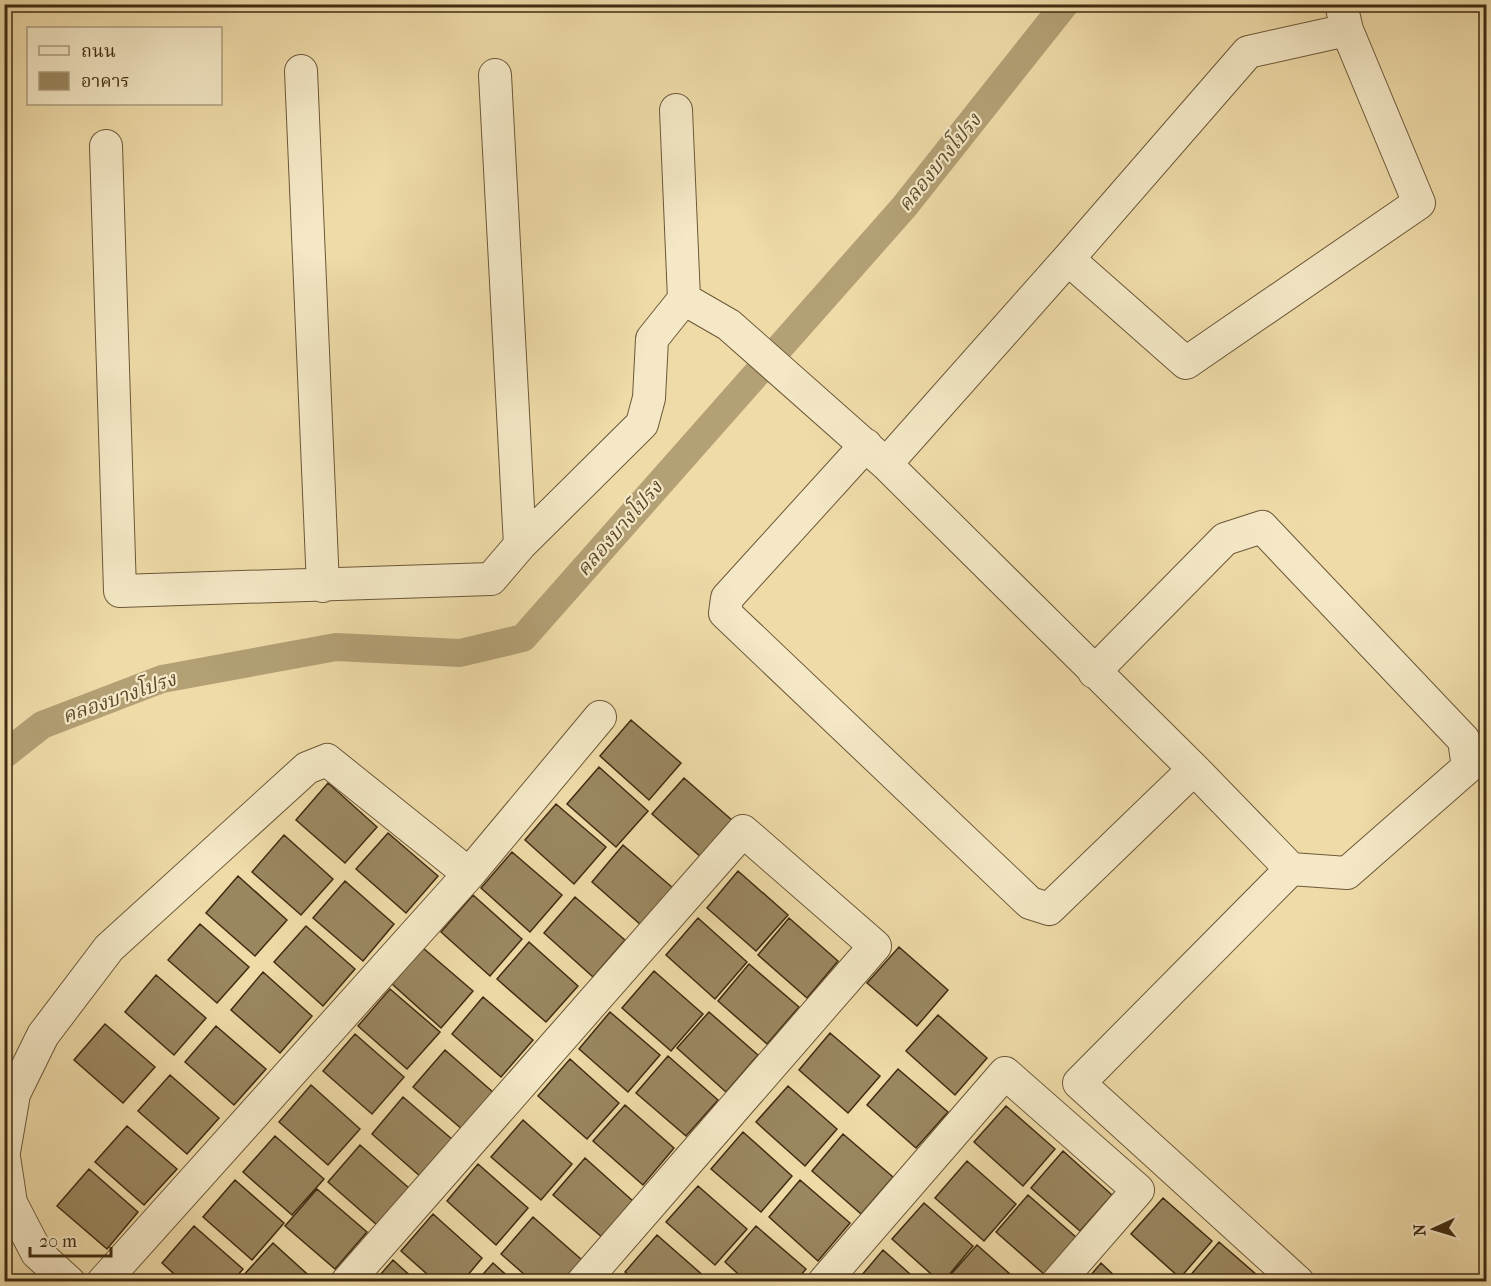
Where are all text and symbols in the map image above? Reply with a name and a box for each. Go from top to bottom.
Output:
legend [27,27,222,105]
text: ถนน [81,41,116,62]
text: อาคาร [81,71,130,92]
water label: คลองบางโปรง [891,106,986,216]
water label: คลองบางโปรง [569,473,668,581]
water label: คลองบางโปรง [58,664,180,728]
north arrow [1404,1199,1464,1259]
scale bar [30,1220,111,1258]
text: N [1410,1222,1429,1237]
text: 20 m [39,1231,77,1252]

